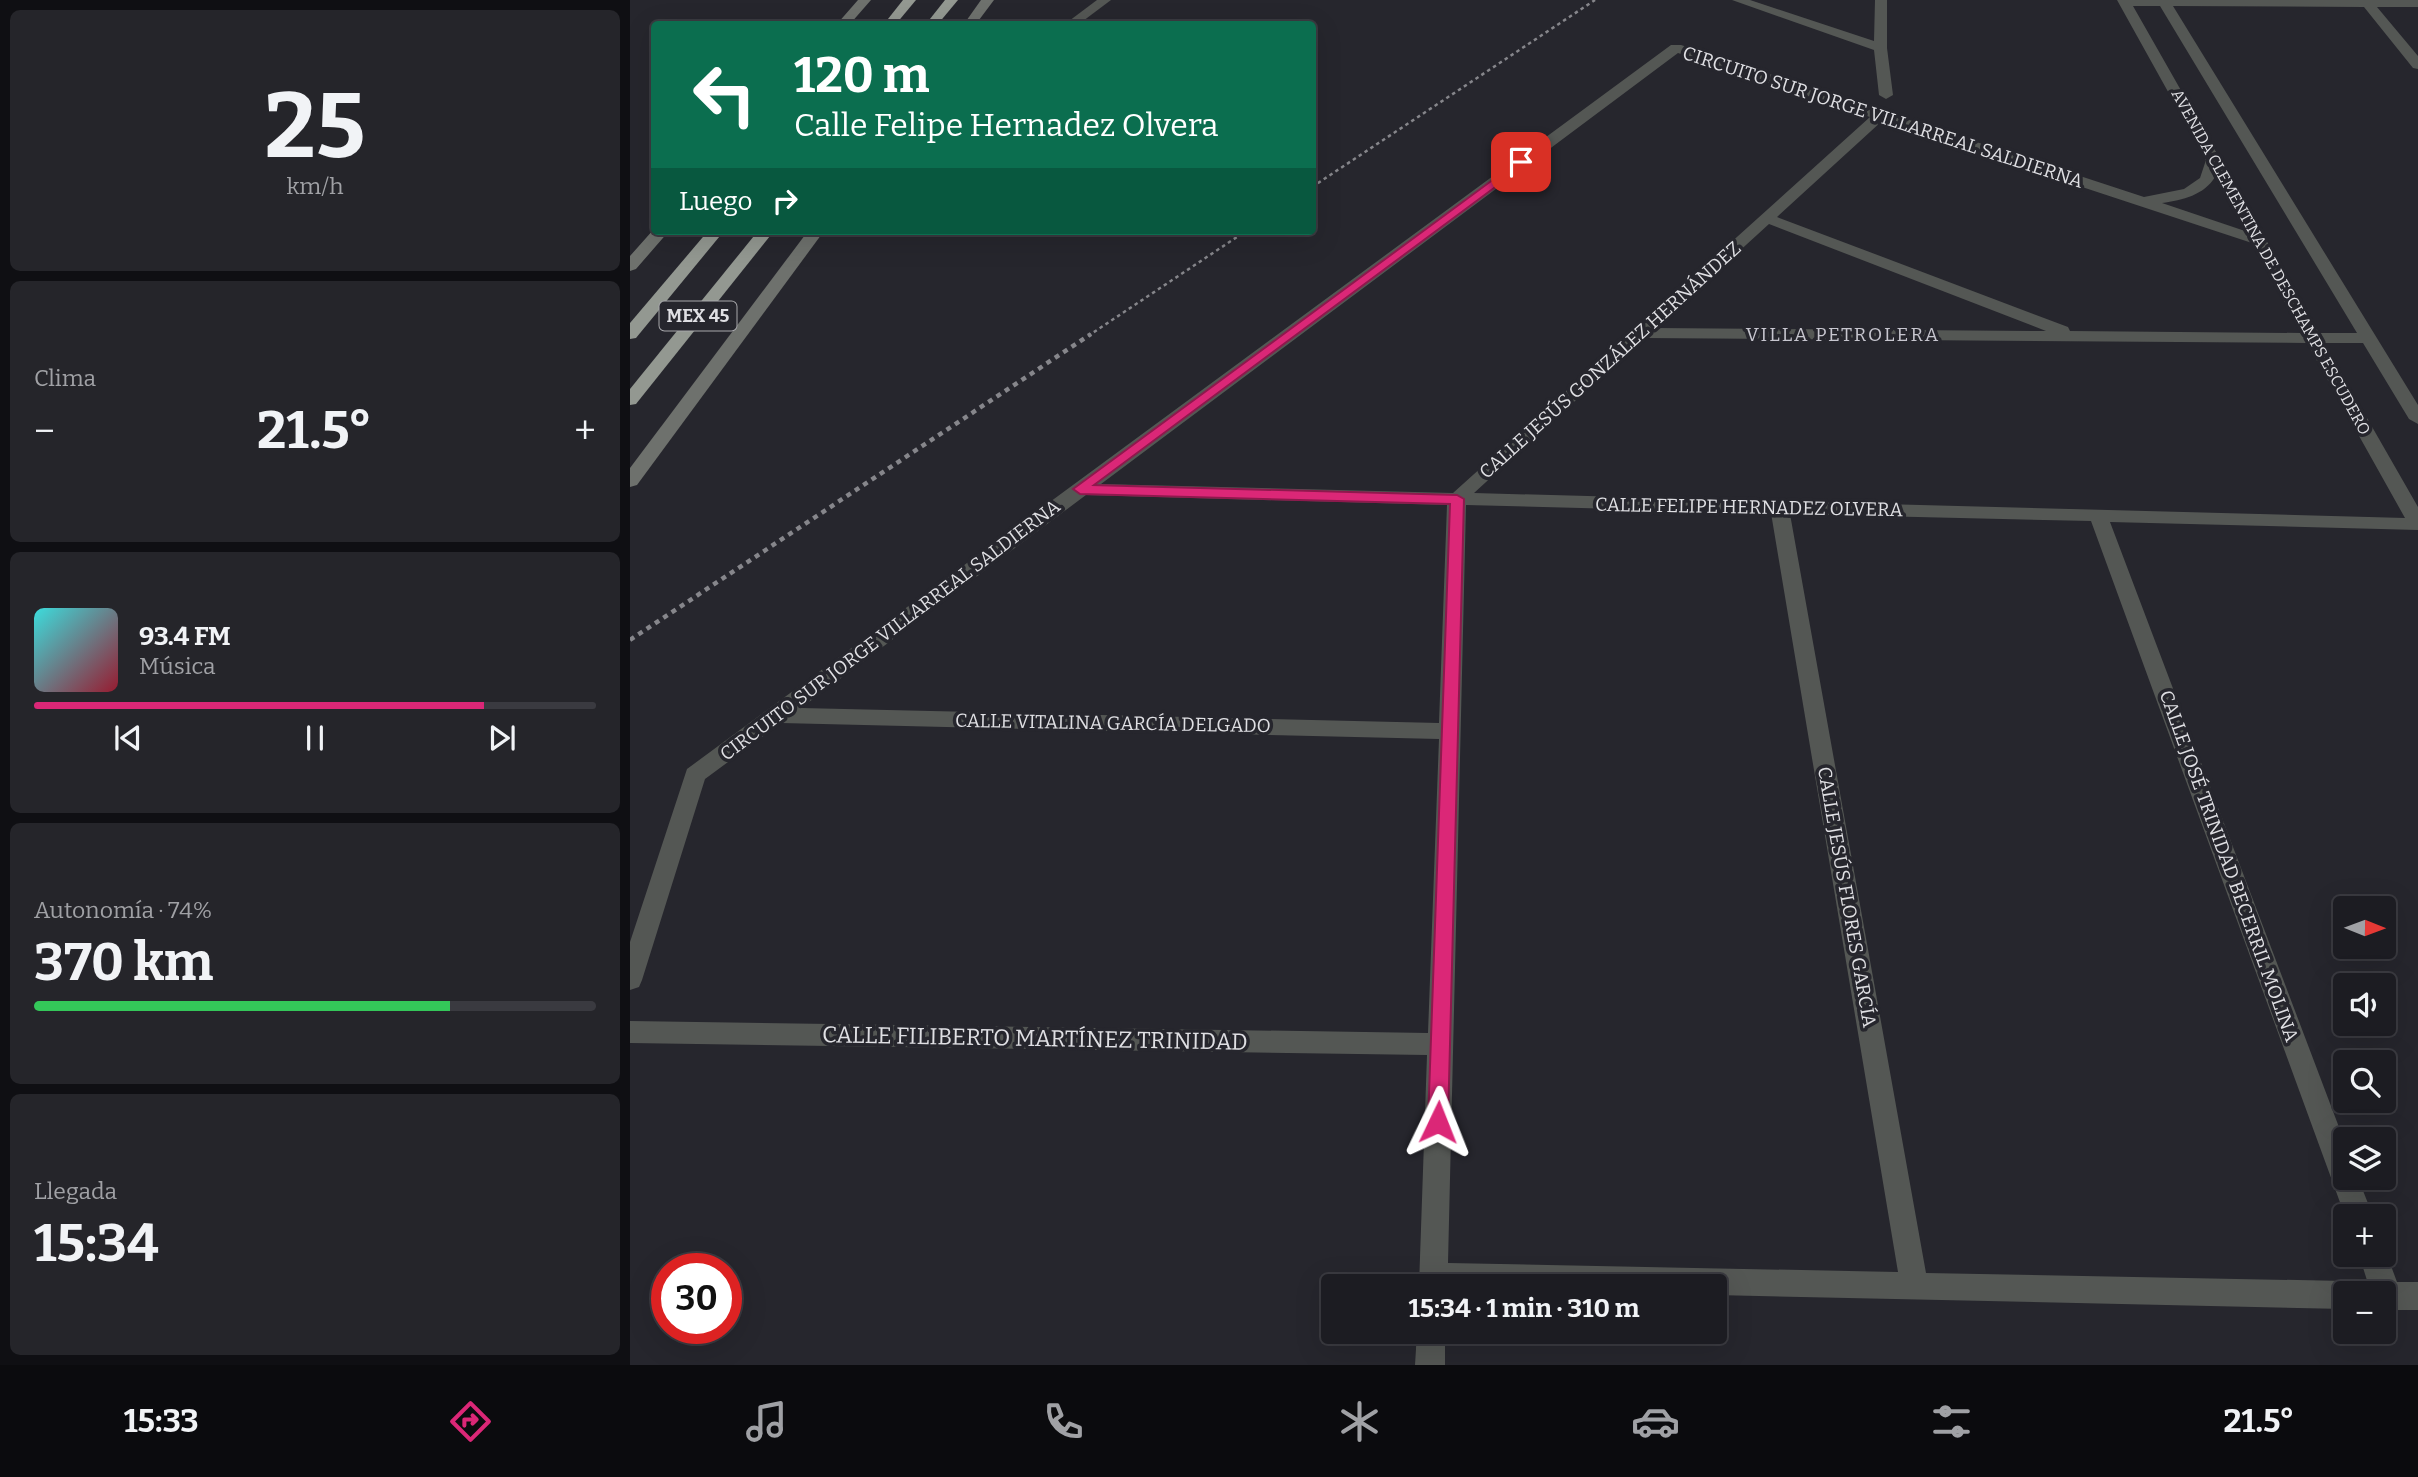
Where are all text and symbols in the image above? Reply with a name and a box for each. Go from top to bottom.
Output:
street label: CIRCUITO SUR JORGE VILLARREAL SALDIERNA [1680,41,2087,193]
text: 120 m [794,46,929,105]
icon: left [679,49,770,140]
text: 25 [264,72,366,181]
street label: AVENIDA CLEMENTINA DE DESCHAMPS ESCUDERO [2168,86,2374,438]
text: Calle Felipe Hernadez Olvera [794,106,1218,144]
pin [1491,132,1551,192]
icon: arrive [1502,143,1540,181]
text: km/h [287,172,343,200]
icon: right [766,182,804,220]
text: Luego [679,186,752,217]
street label: CALLE JESÚS GONZÁLEZ HERNÁNDEZ [1475,236,1745,484]
road number: MEX 45 [659,302,736,330]
district label: VILLA PETROLERA [1746,323,1940,346]
text: Clima [34,364,96,392]
text: 21.5° [257,399,372,462]
text: − [34,408,55,454]
text: + [574,408,596,454]
street label: CALLE FELIPE HERNADEZ OLVERA [1595,493,1904,521]
street label: CIRCUITO SUR JORGE VILLARREAL SALDIERNA [715,494,1065,766]
text: 93.4 FM [139,621,231,652]
text: Música [139,652,216,680]
street label: CALLE JOSÉ TRINIDAD BECERRIL MOLINA [2154,687,2304,1045]
street label: CALLE VITALINA GARCÍA DELGADO [955,709,1271,737]
icon: previous [109,719,147,757]
icon: pause [296,719,334,757]
icon: next [483,719,521,757]
street label: CALLE JESÚS FLORES GARCÍA [1813,765,1881,1030]
text: Autonomía · 74% [34,896,212,924]
north arrow [2333,896,2396,959]
map controls [2333,896,2396,1344]
text: 370 km [34,931,213,994]
button: sound [2333,973,2396,1036]
street label: CALLE FILIBERTO MARTÍNEZ TRINIDAD [822,1020,1248,1056]
button: search [2333,1050,2396,1113]
position arrow [1401,1085,1475,1159]
button: layers [2333,1127,2396,1190]
text: Llegada [34,1177,117,1205]
button: + [2333,1204,2396,1267]
text: 15:34 [34,1212,159,1275]
speed limit sign: 30 [651,1253,742,1344]
button: − [2333,1281,2396,1344]
text: 15:34 · 1 min · 310 m [1408,1293,1640,1324]
icon: directions [446,1397,495,1446]
icon: music [742,1397,791,1446]
icon: phone [1039,1397,1088,1446]
icon: climate [1335,1397,1384,1446]
icon: car [1631,1397,1680,1446]
icon: filters [1927,1397,1976,1446]
text: 15:33 [124,1402,199,1440]
text: 21.5° [2224,1402,2294,1440]

